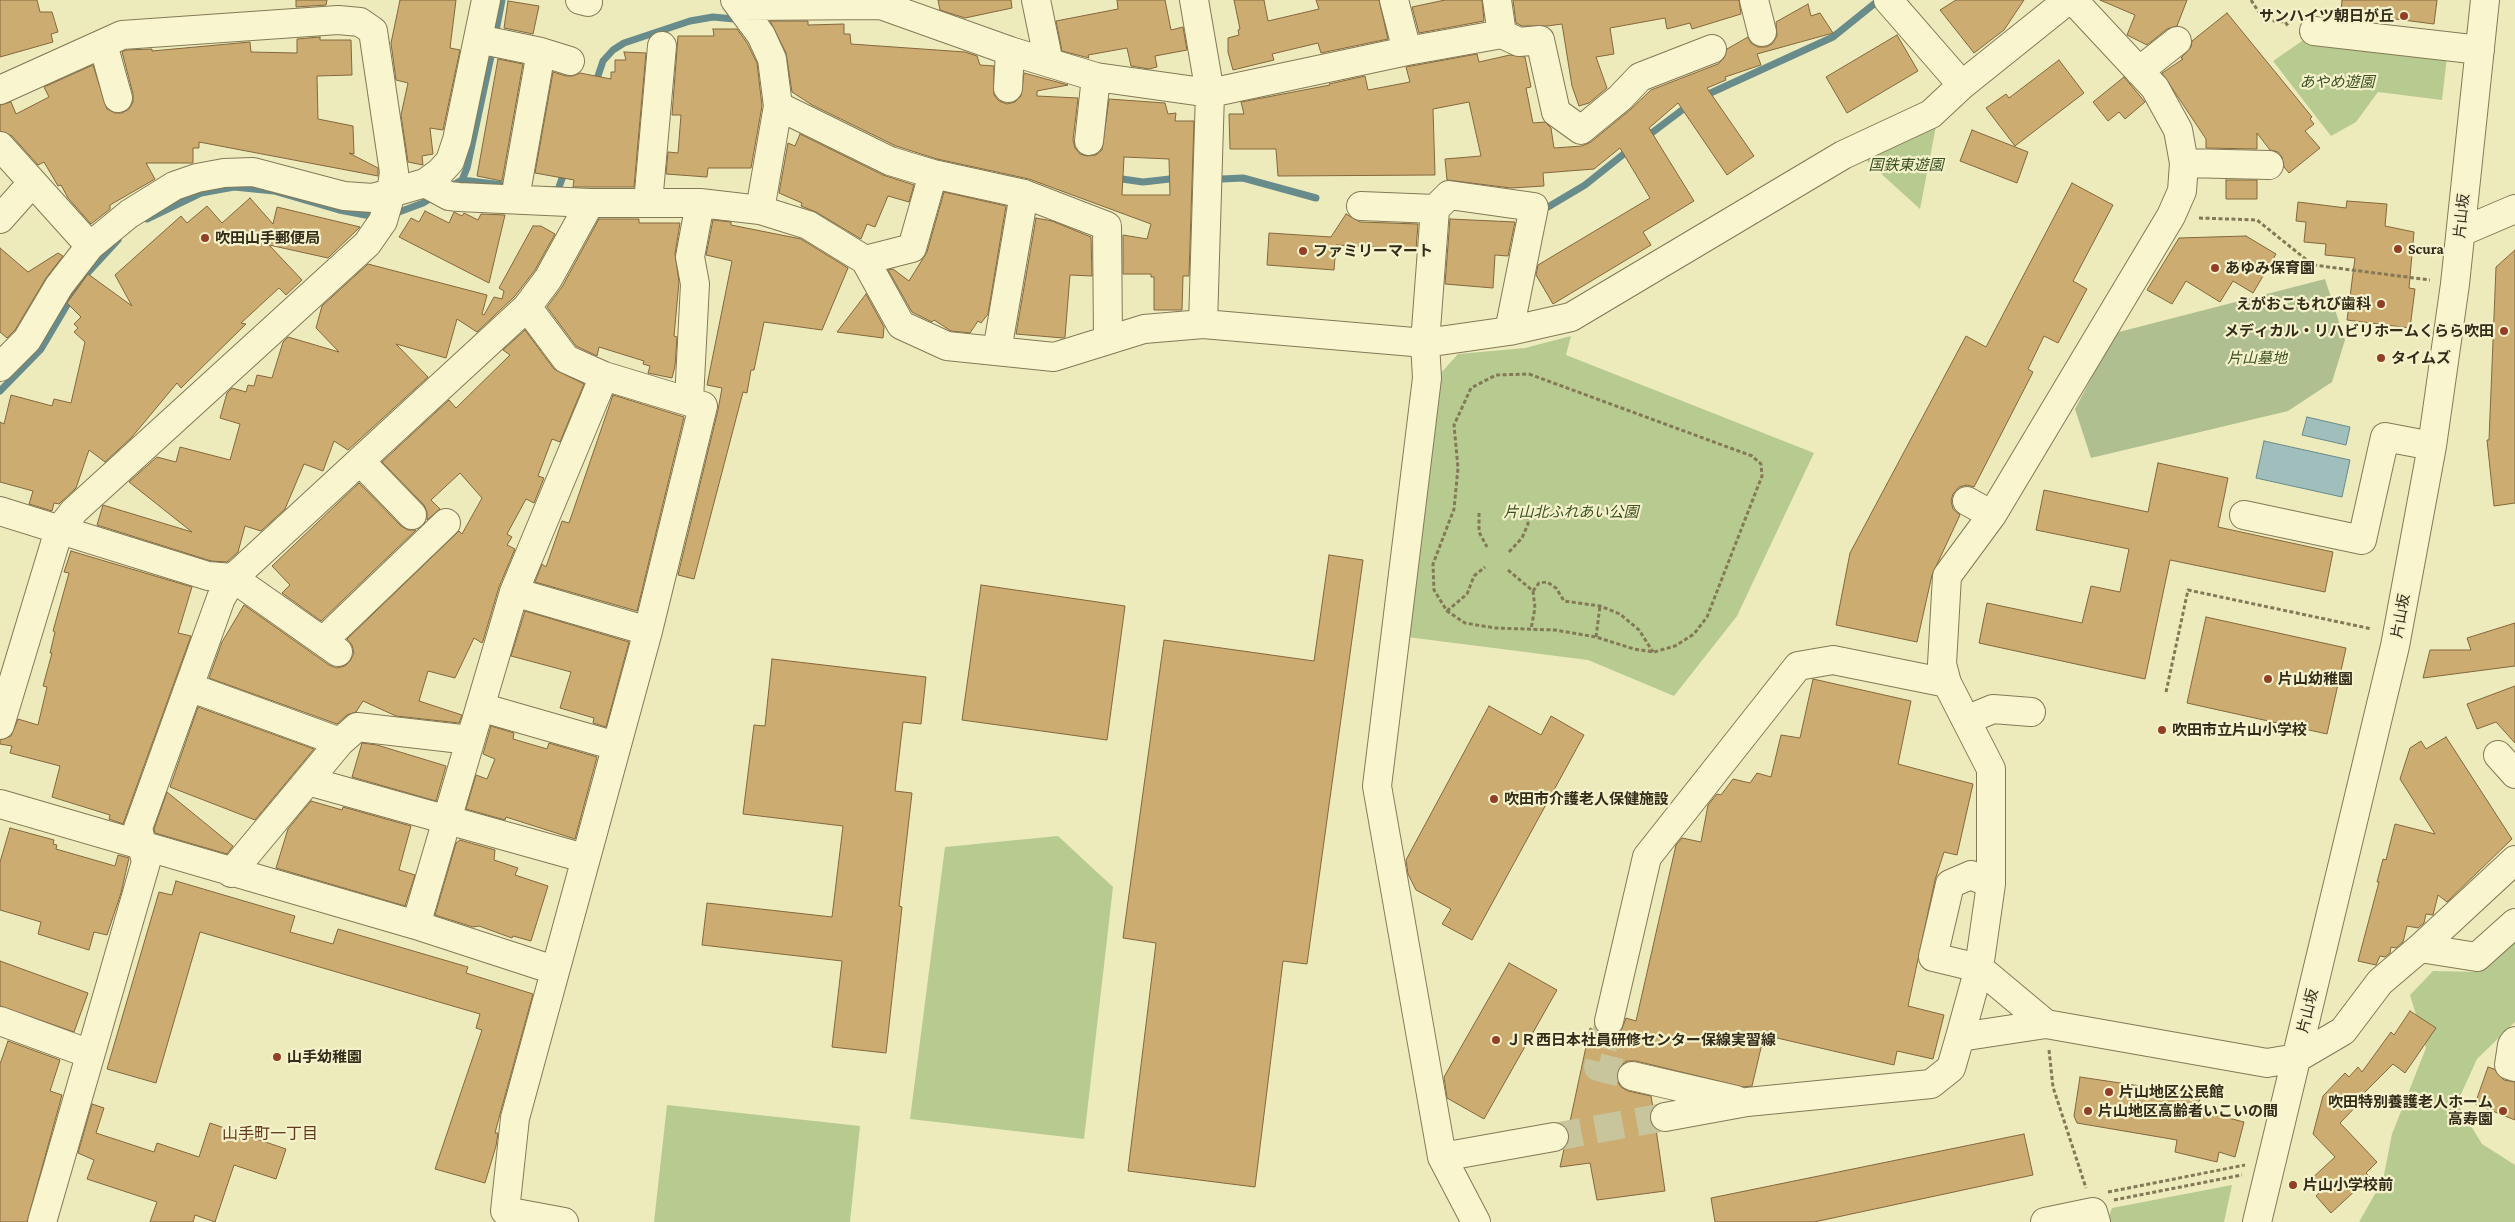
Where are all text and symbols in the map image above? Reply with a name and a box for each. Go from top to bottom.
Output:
place label: サンハイツ朝日が丘 [2259,7,2394,25]
marker: サンハイツ朝日が丘 [2398,10,2410,22]
park label: あやめ遊園 [2300,73,2374,91]
park label: 国鉄東遊園 [1869,156,1943,174]
street label: 片山坂 [2451,193,2473,239]
place label: 吹田山手郵便局 [215,229,320,247]
marker: 吹田山手郵便局 [199,232,211,244]
place label: Scura [2408,240,2444,258]
place label: ファミリーマート [1313,242,1433,260]
marker: Scura [2392,243,2404,255]
marker: ファミリーマート [1297,245,1309,257]
place label: あゆみ保育園 [2225,259,2315,277]
marker: あゆみ保育園 [2209,262,2221,274]
place label: えがおこもれび歯科 [2236,295,2371,313]
marker: えがおこもれび歯科 [2375,298,2387,310]
place label: メディカル・リハビリホームくらら吹田 [2224,322,2494,340]
marker: メディカル・リハビリホームくらら吹田 [2498,325,2510,337]
park label: 片山墓地 [2227,349,2287,367]
place label: タイムズ [2391,349,2451,367]
marker: タイムズ [2375,352,2387,364]
park label: 片山北ふれあい公園 [1504,503,1638,521]
street label: 片山坂 [2388,592,2414,640]
place label: 片山幼稚園 [2278,670,2353,688]
marker: 片山幼稚園 [2262,673,2274,685]
place label: 吹田市立片山小学校 [2172,721,2307,739]
marker: 吹田市立片山小学校 [2156,724,2168,736]
place label: 吹田市介護老人保健施設 [1504,790,1669,808]
marker: 吹田市介護老人保健施設 [1488,793,1500,805]
street label: 片山坂 [2294,987,2322,1035]
place label: ＪＲ西日本社員研修センター保線実習線 [1506,1031,1776,1049]
marker: ＪＲ西日本社員研修センター保線実習線 [1490,1034,1502,1046]
place label: 山手幼稚園 [287,1048,362,1066]
marker: 山手幼稚園 [271,1051,283,1063]
place label: 片山地区公民館 [2119,1083,2224,1101]
marker: 片山地区公民館 [2103,1086,2115,1098]
place label: 吹田特別養護老人ホーム 高寿園 [2328,1093,2493,1128]
place label: 片山地区高齢者いこいの間 [2098,1102,2278,1120]
marker: 片山地区高齢者いこいの間 [2082,1105,2094,1117]
marker: 吹田特別養護老人ホーム 高寿園 [2497,1105,2509,1117]
district label: 山手町一丁目 [222,1124,318,1144]
place label: 片山小学校前 [2303,1176,2393,1194]
marker: 片山小学校前 [2287,1179,2299,1191]

